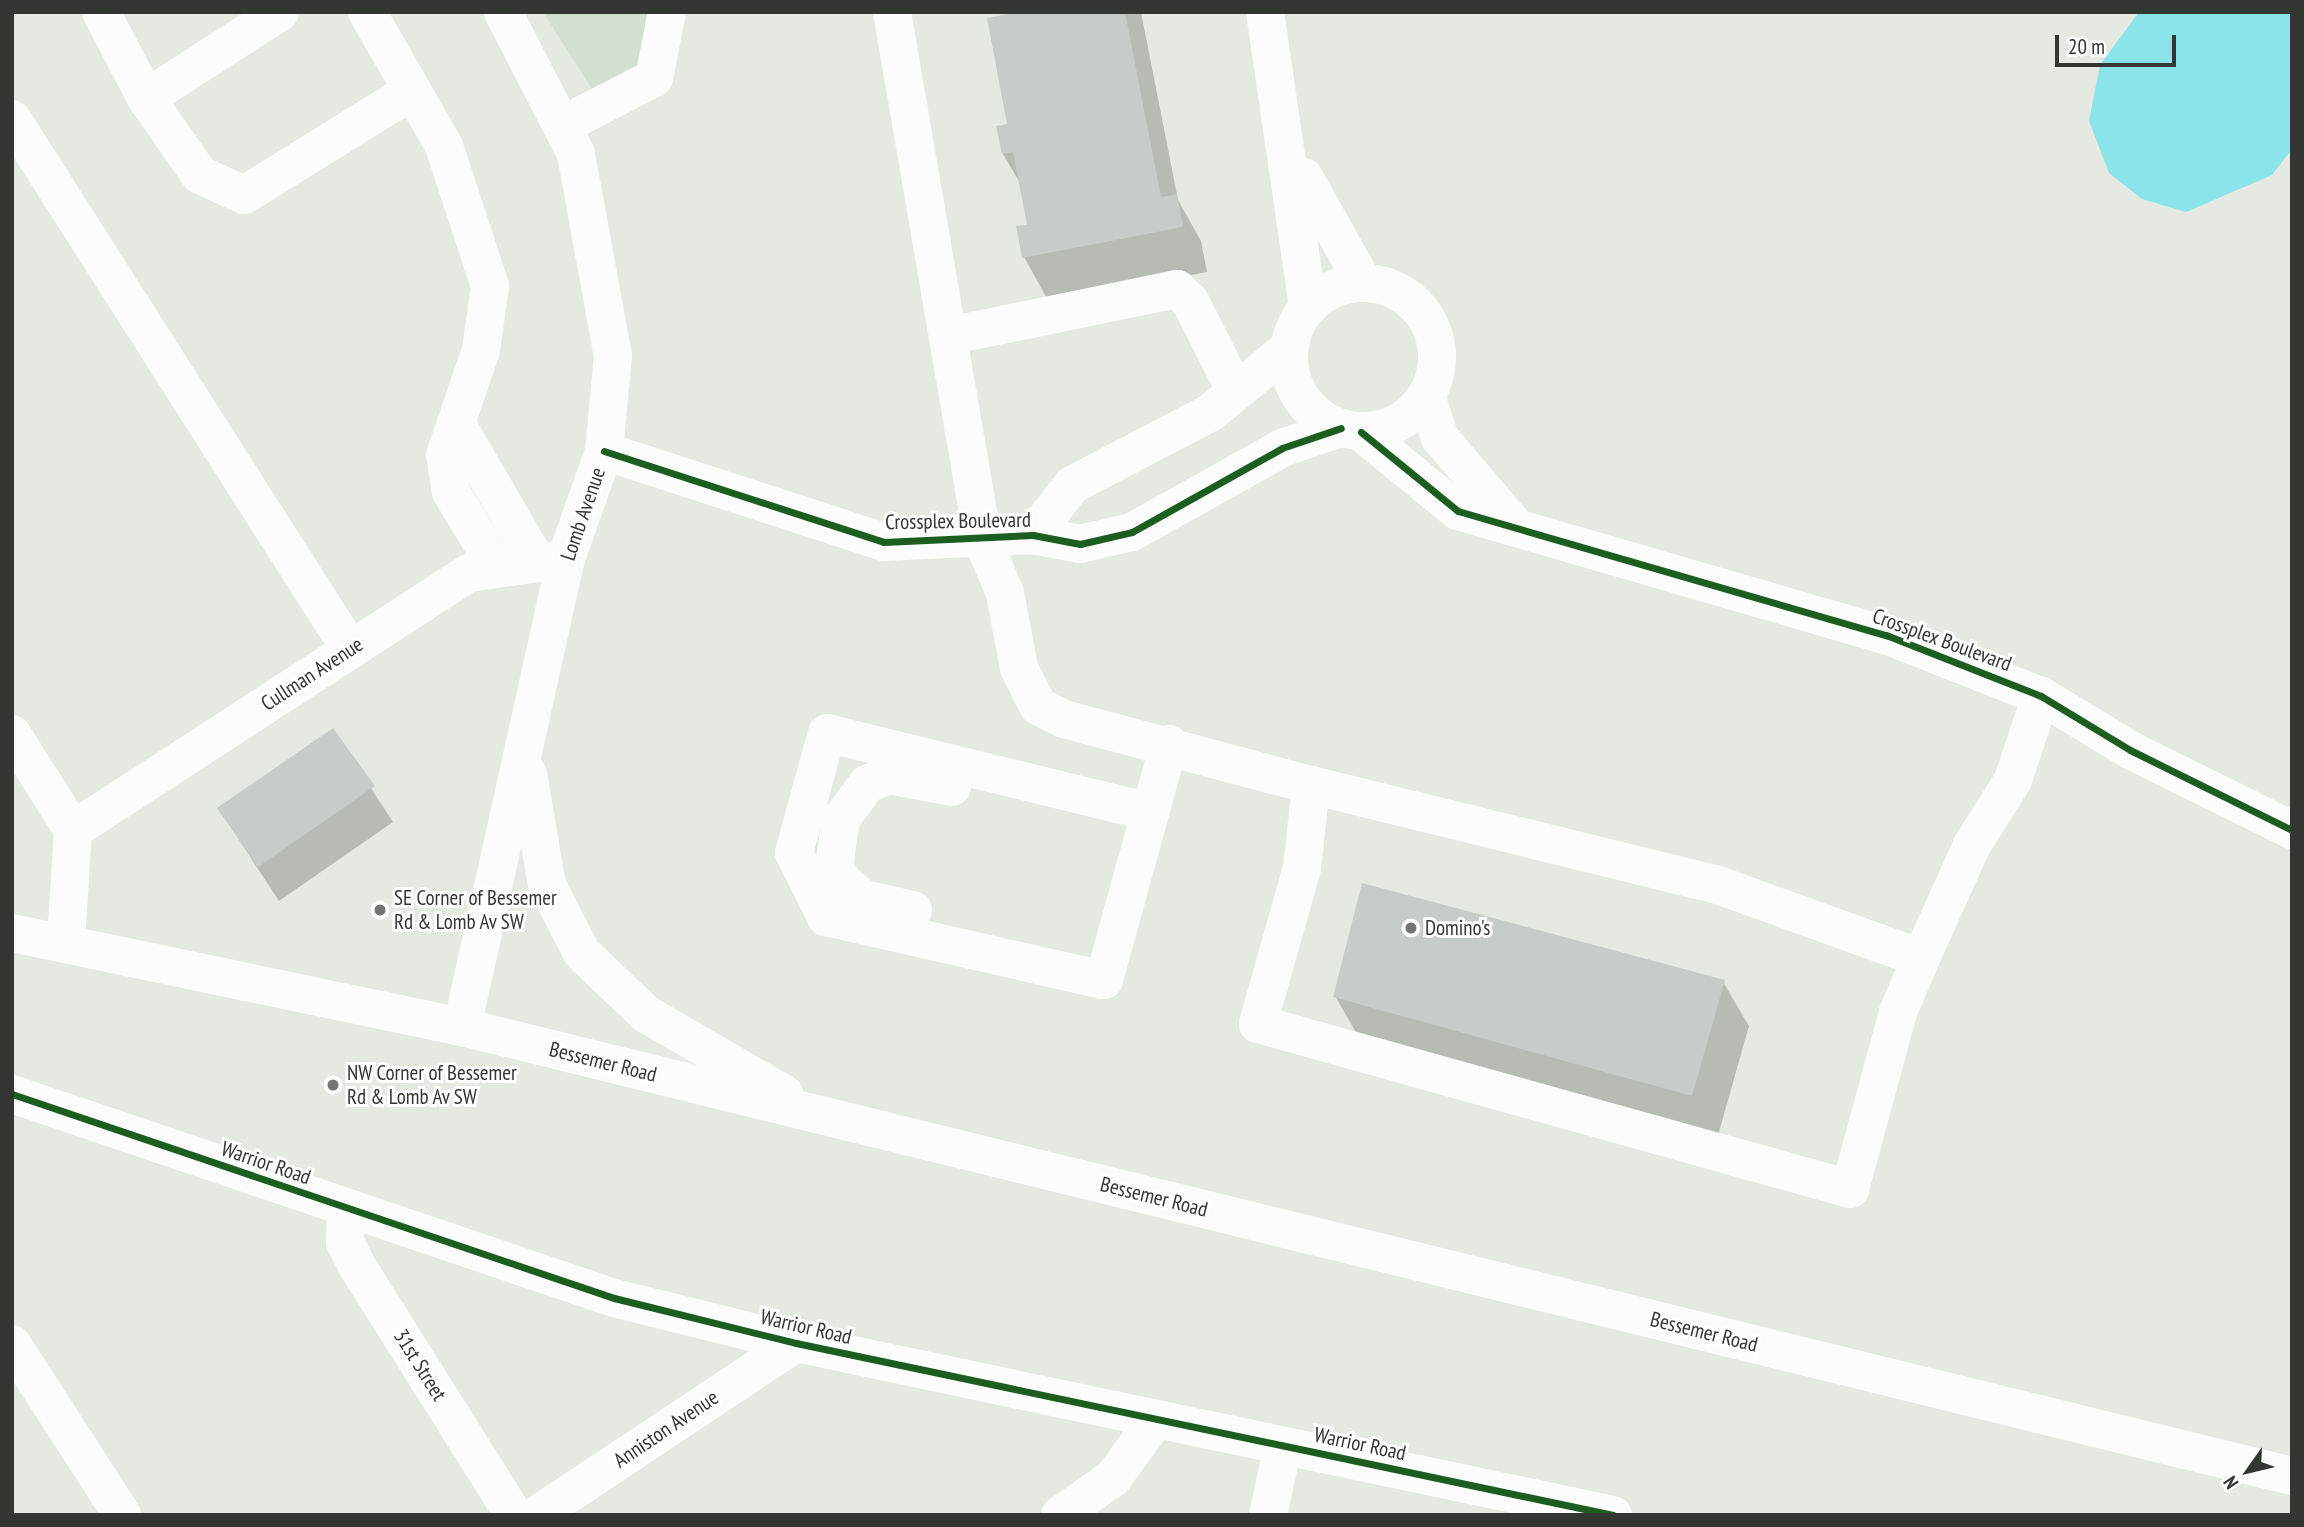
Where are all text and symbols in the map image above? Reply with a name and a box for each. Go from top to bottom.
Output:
scale bar [2059,21,2180,65]
text: 20 m [2068,33,2105,60]
street label: Lomb Avenue [555,464,611,564]
street label: Crossplex Boulevard [885,507,1031,535]
street label: Crossplex Boulevard [1869,603,2015,677]
street label: Cullman Avenue [256,632,368,716]
place label: SE Corner of Bessemer Rd & Lomb Av SW [394,885,557,935]
marker: SE Corner of Bessemer Rd & Lomb Av SW [372,902,388,918]
place label: Domino's [1425,915,1490,941]
marker: Domino's [1403,920,1419,936]
street label: Bessemer Road [547,1036,659,1088]
place label: NW Corner of Bessemer Rd & Lomb Av SW [347,1060,517,1110]
marker: NW Corner of Bessemer Rd & Lomb Av SW [325,1077,341,1093]
street label: Warrior Road [218,1136,314,1190]
street label: Bessemer Road [1098,1171,1210,1223]
street label: Warrior Road [758,1304,854,1350]
street label: Bessemer Road [1648,1306,1760,1358]
street label: 31st Street [388,1325,452,1405]
street label: Anniston Avenue [609,1385,723,1473]
street label: Warrior Road [1312,1422,1408,1466]
north arrow [2213,1436,2283,1506]
text: N [2218,1472,2243,1494]

